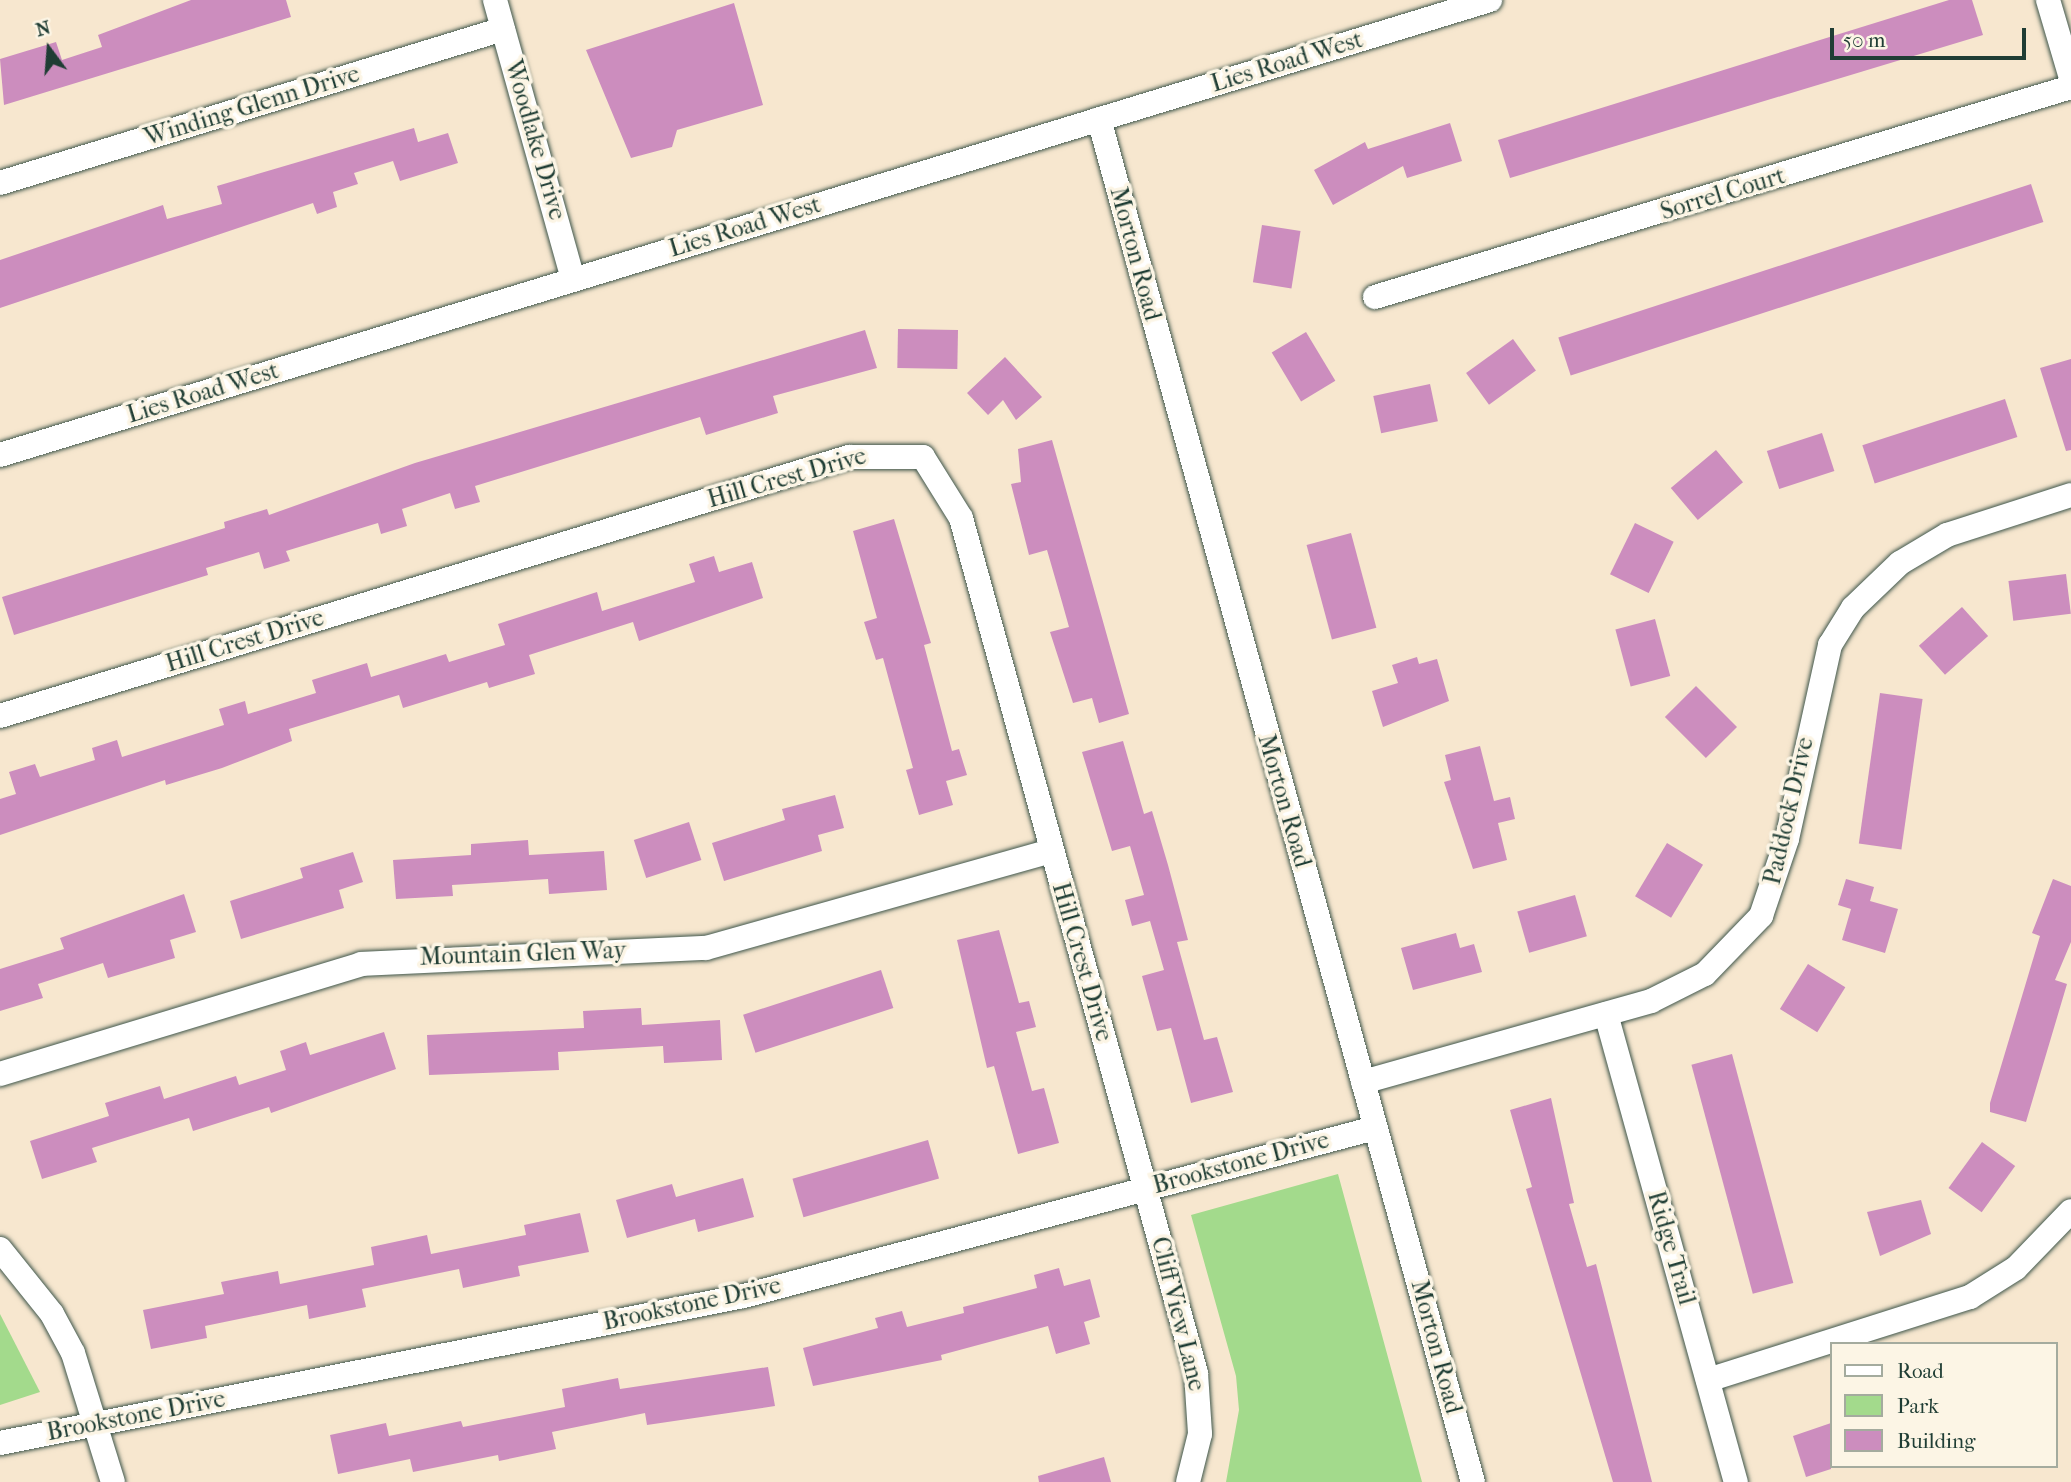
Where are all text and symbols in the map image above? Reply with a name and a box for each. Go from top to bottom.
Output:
north arrow [14,14,84,84]
scale bar [1833,14,2029,58]
text: N [33,16,53,41]
street label: Lies Road West [1208,25,1366,99]
text: 50 m [1843,28,1886,52]
street label: Woodlake Drive [498,57,572,223]
street label: Winding Glenn Drive [141,60,363,152]
street label: Sorrel Court [1657,161,1789,227]
street label: Morton Road [1103,184,1167,324]
street label: Lies Road West [666,190,824,264]
street label: Lies Road West [124,356,282,430]
street label: Hill Crest Drive [704,442,870,514]
street label: Hill Crest Drive [163,603,327,679]
street label: Morton Road [1251,731,1317,871]
street label: Paddock Drive [1758,735,1820,887]
street label: Hill Crest Drive [1046,879,1118,1045]
street label: Mountain Glen Way [419,936,627,972]
street label: Brookstone Drive [1150,1126,1332,1200]
street label: Ridge Trail [1641,1188,1701,1308]
street label: Cliff View Lane [1145,1234,1211,1394]
street label: Brookstone Drive [600,1271,784,1337]
street label: Morton Road [1404,1277,1468,1417]
legend [1829,1342,2057,1468]
text: Road [1897,1359,1944,1383]
street label: Brookstone Drive [44,1385,228,1447]
text: Park [1897,1394,1939,1418]
text: Building [1897,1429,1975,1453]

